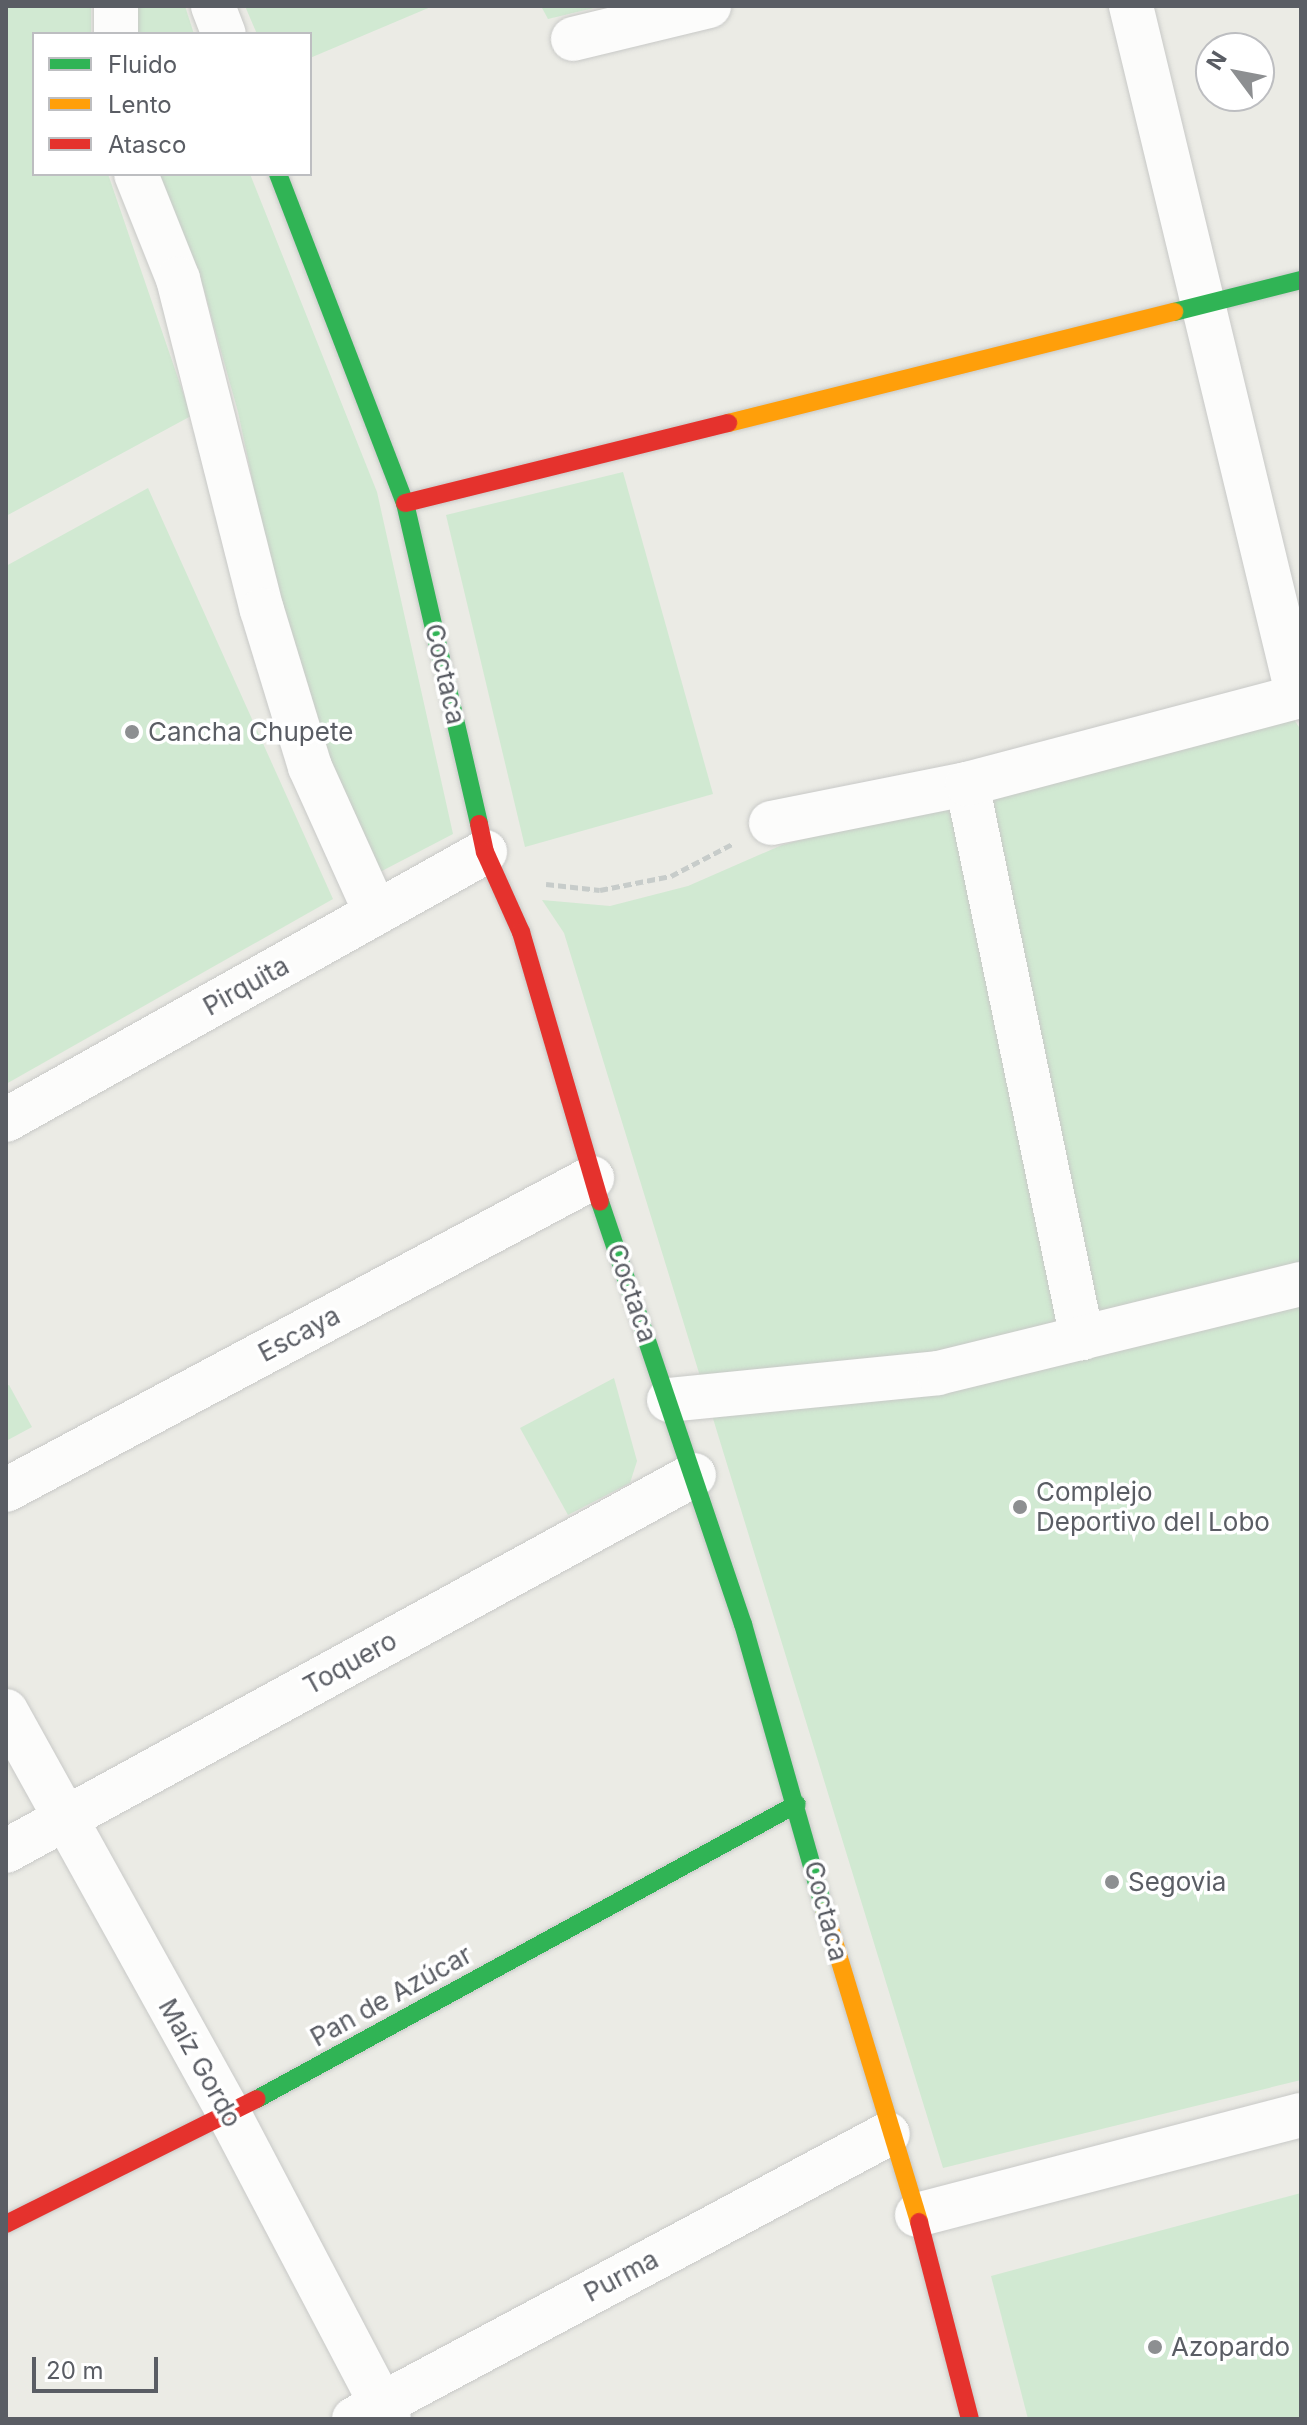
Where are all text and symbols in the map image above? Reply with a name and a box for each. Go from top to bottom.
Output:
legend [32,32,312,176]
north arrow [1195,32,1275,112]
text: N [1201,46,1232,74]
text: Fluido [108,50,177,79]
text: Lento [108,90,172,119]
text: Atasco [108,130,186,159]
street label: Coctaca [418,621,472,727]
place label: Cancha Chupete [148,716,353,748]
marker: Cancha Chupete [123,723,141,741]
street label: Pirquita [198,950,294,1022]
street label: Coctaca [601,1240,663,1346]
street label: Escaya [253,1300,345,1368]
place label: Complejo Deportivo del Lobo [1036,1476,1270,1538]
marker: Complejo Deportivo del Lobo [1011,1498,1029,1516]
street label: Toquero [298,1625,402,1701]
street label: Coctaca [798,1858,854,1964]
place label: Segovia [1128,1866,1226,1898]
marker: Segovia [1103,1873,1121,1891]
street label: Pan de Azúcar [305,1939,477,2053]
street label: Maíz Gordo [152,1993,248,2133]
street label: Purma [579,2244,663,2308]
place label: Azopardo [1171,2331,1290,2363]
marker: Azopardo [1146,2338,1164,2356]
scale bar [36,2341,162,2391]
text: 20 m [46,2356,104,2385]

